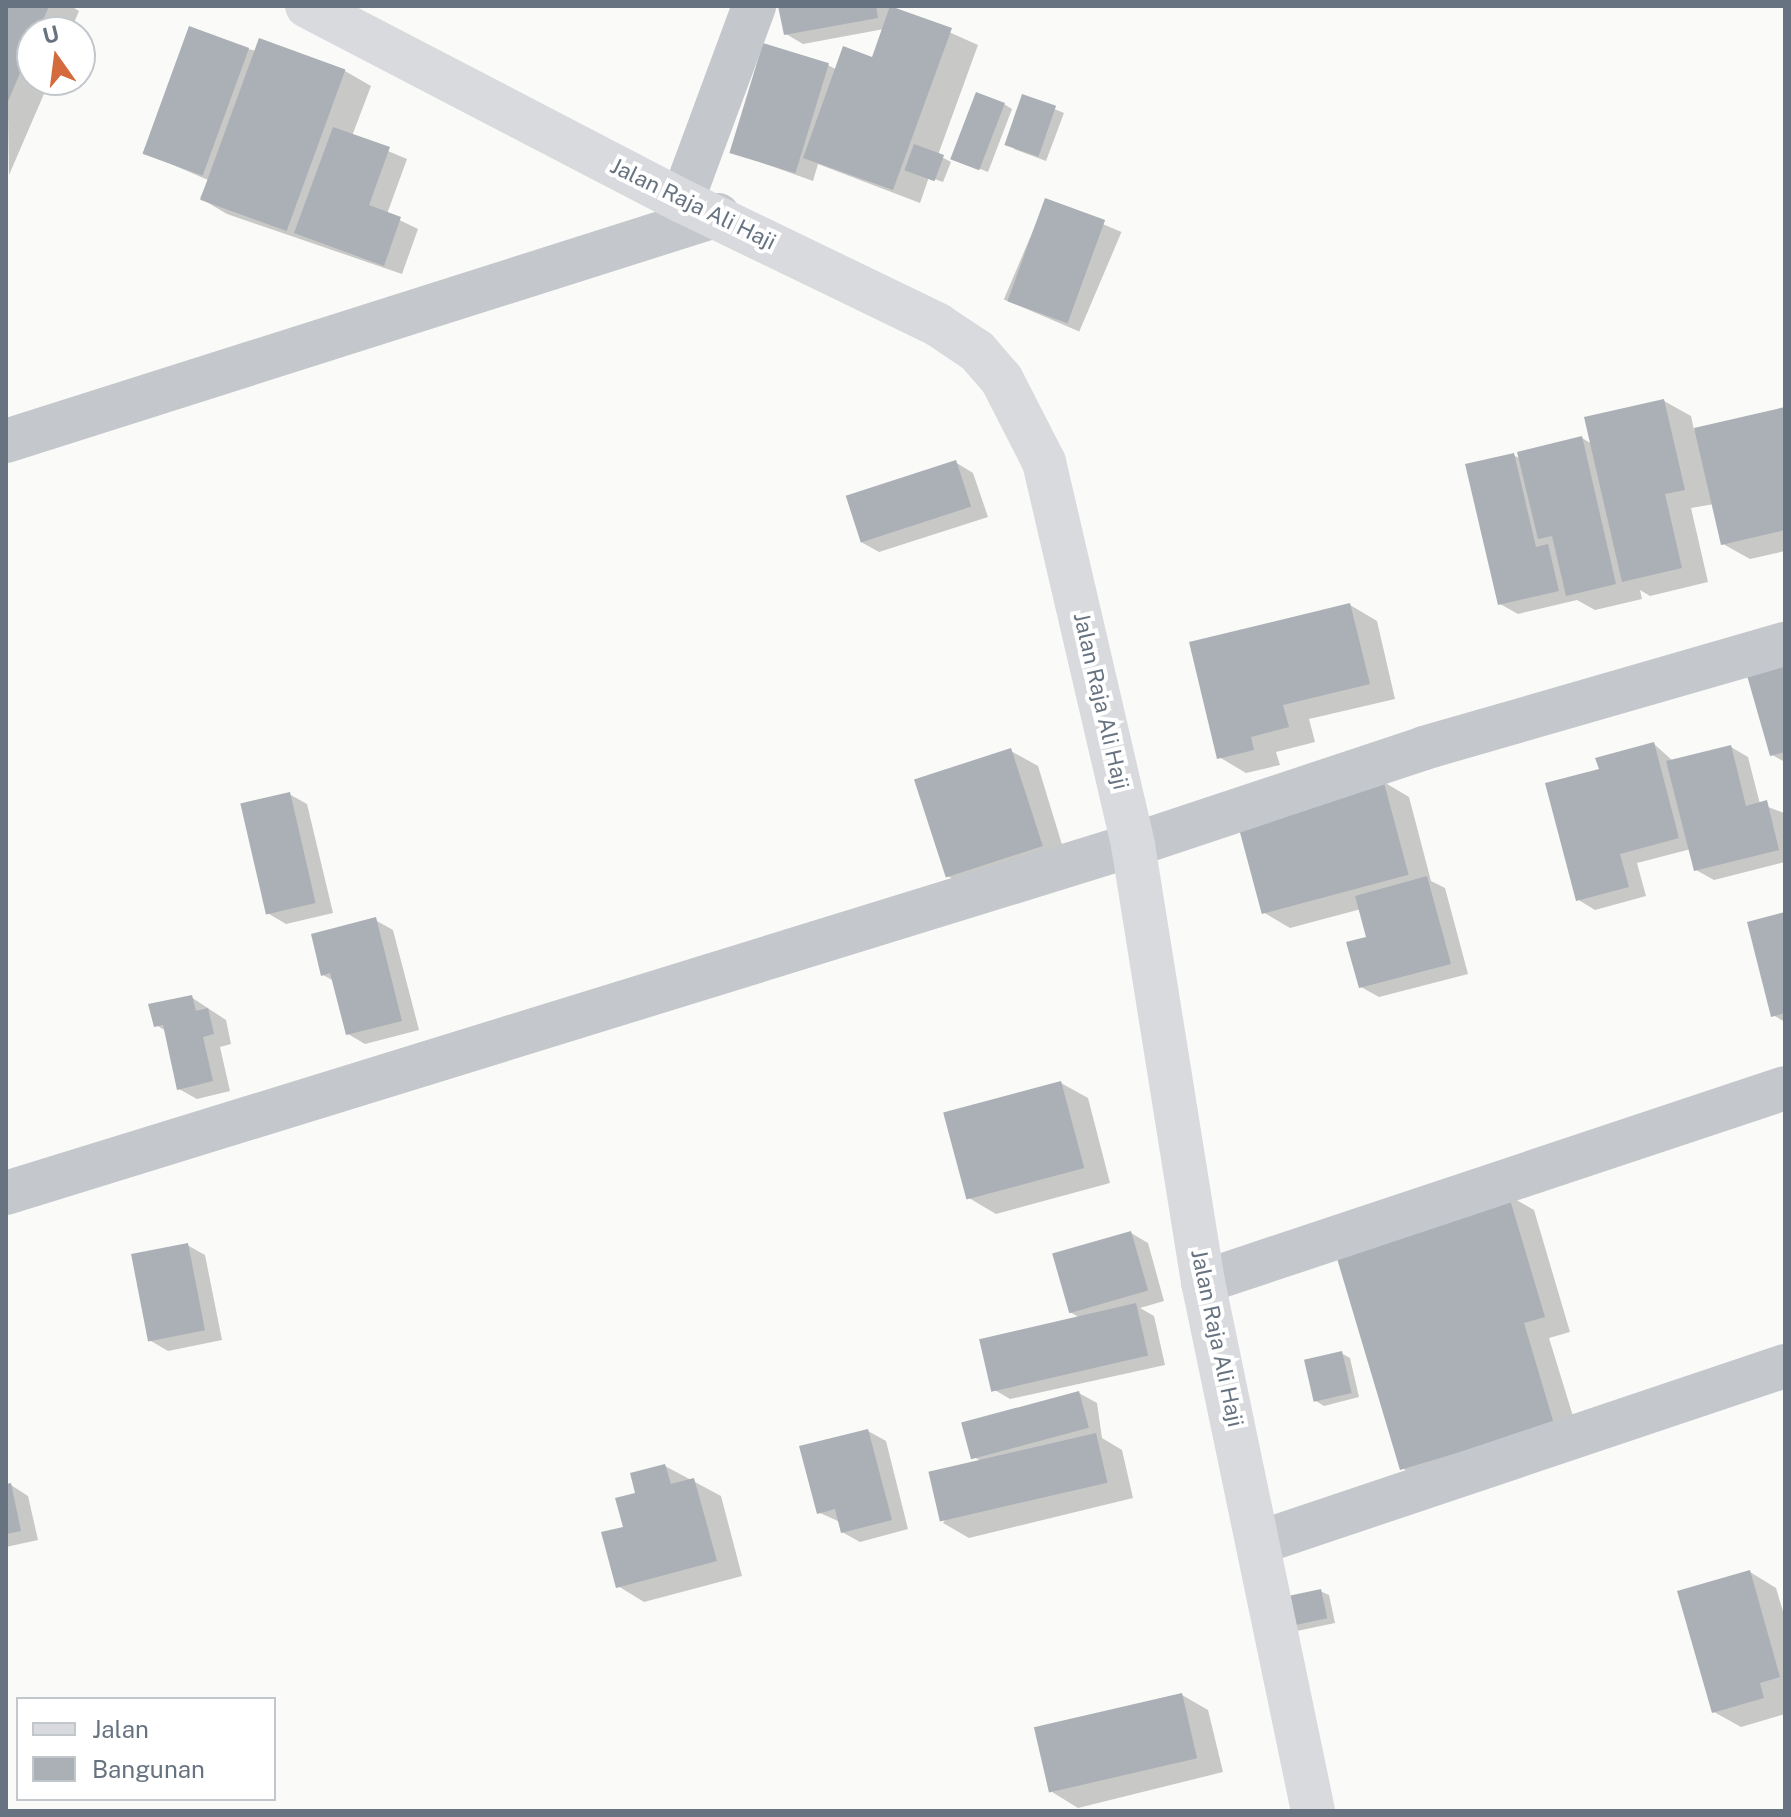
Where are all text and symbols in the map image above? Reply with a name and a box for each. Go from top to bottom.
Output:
north arrow [16,16,96,96]
text: U [40,20,62,49]
street label: Jalan Raja Ali Haji [606,152,780,256]
street label: Jalan Raja Ali Haji [1068,610,1134,792]
street label: Jalan Raja Ali Haji [1185,1247,1249,1429]
legend [16,1697,276,1801]
text: Jalan [92,1715,149,1743]
text: Bangunan [92,1755,205,1783]

